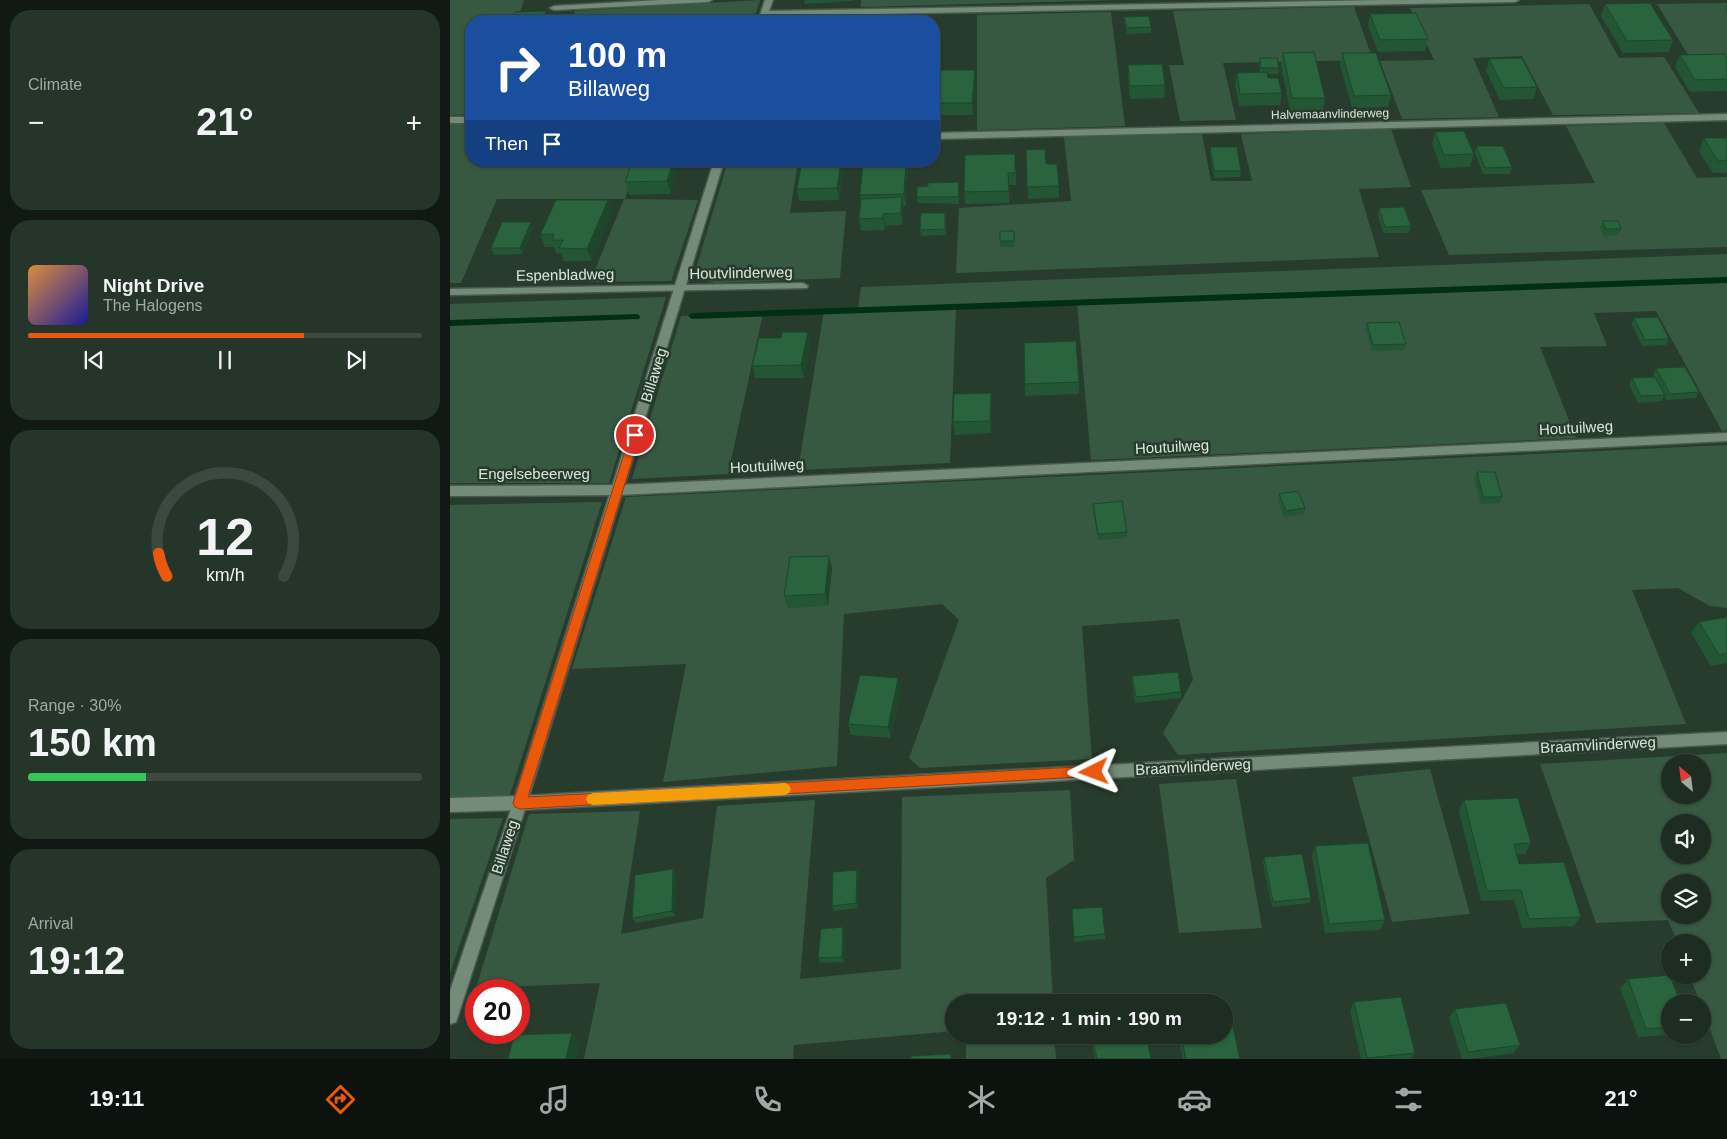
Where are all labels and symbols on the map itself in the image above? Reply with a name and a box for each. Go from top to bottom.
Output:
street label: Halvemaanvlinderweg [1271,106,1389,122]
street label: Houtvlinderweg [689,263,793,282]
street label: Espenbladweg [516,265,614,284]
street label: Billaweg [637,346,670,404]
pin [614,414,656,456]
street label: Houtuilweg [1538,417,1613,438]
street label: Houtuilweg [1134,436,1209,457]
street label: Houtuilweg [729,455,804,476]
street label: Engelsebeerweg [478,465,590,482]
street label: Braamvlinderweg [1540,733,1656,756]
position arrow [1067,745,1119,797]
north arrow [1661,754,1711,804]
street label: Braamvlinderweg [1135,755,1251,778]
street label: Billaweg [488,818,521,876]
speed limit sign: 20 [465,979,530,1044]

